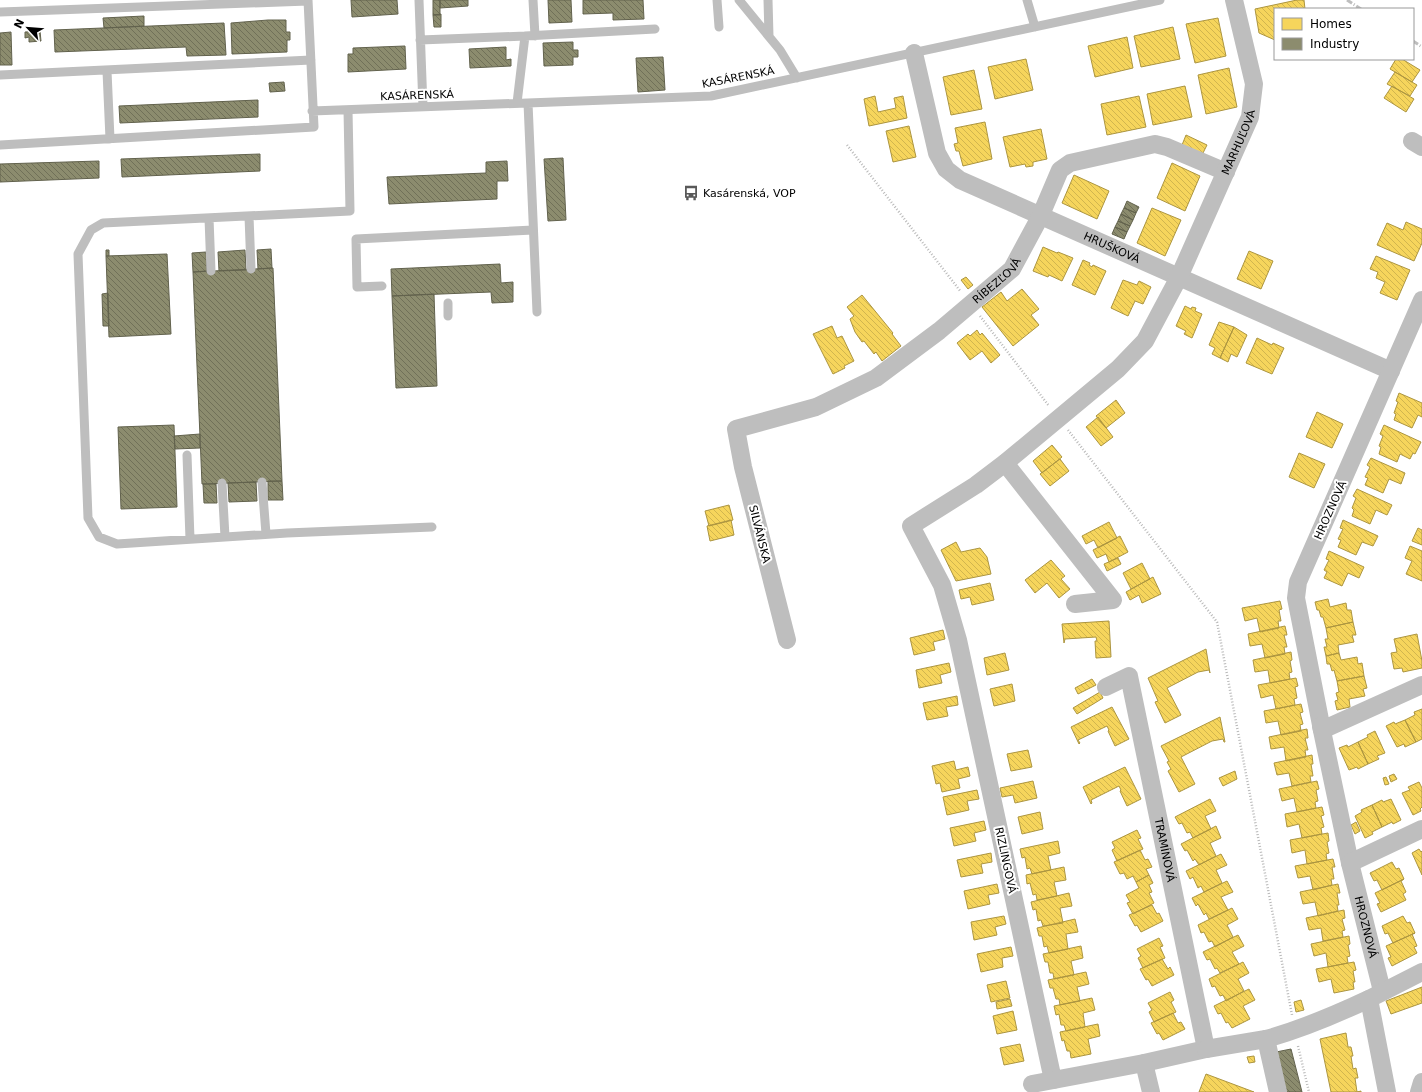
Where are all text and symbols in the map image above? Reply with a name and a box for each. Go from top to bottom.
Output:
north arrow [8,8,48,48]
legend [1274,8,1414,60]
text: N [12,17,27,31]
text: Homes [1310,17,1352,31]
text: Industry [1310,37,1359,51]
street label: KASÁRENSKÁ [701,64,776,91]
street label: KASÁRENSKÁ [380,88,454,103]
street label: MARHUĽOVÁ [1219,109,1258,177]
bus stop icon: Kasárenská, VOP [682,184,700,202]
place label: Kasárenská, VOP [703,187,796,200]
street label: HRUŠKOVÁ [1082,230,1142,266]
street label: RÍBEZĽOVÁ [970,256,1024,307]
street label: HROZNOVÁ [1312,478,1349,542]
street label: SILVÁNSKA [746,504,773,565]
street label: TRAMÍNOVÁ [1151,816,1177,884]
street label: RIZLINGOVÁ [992,826,1019,895]
street label: HROZNOVÁ [1352,895,1380,960]

